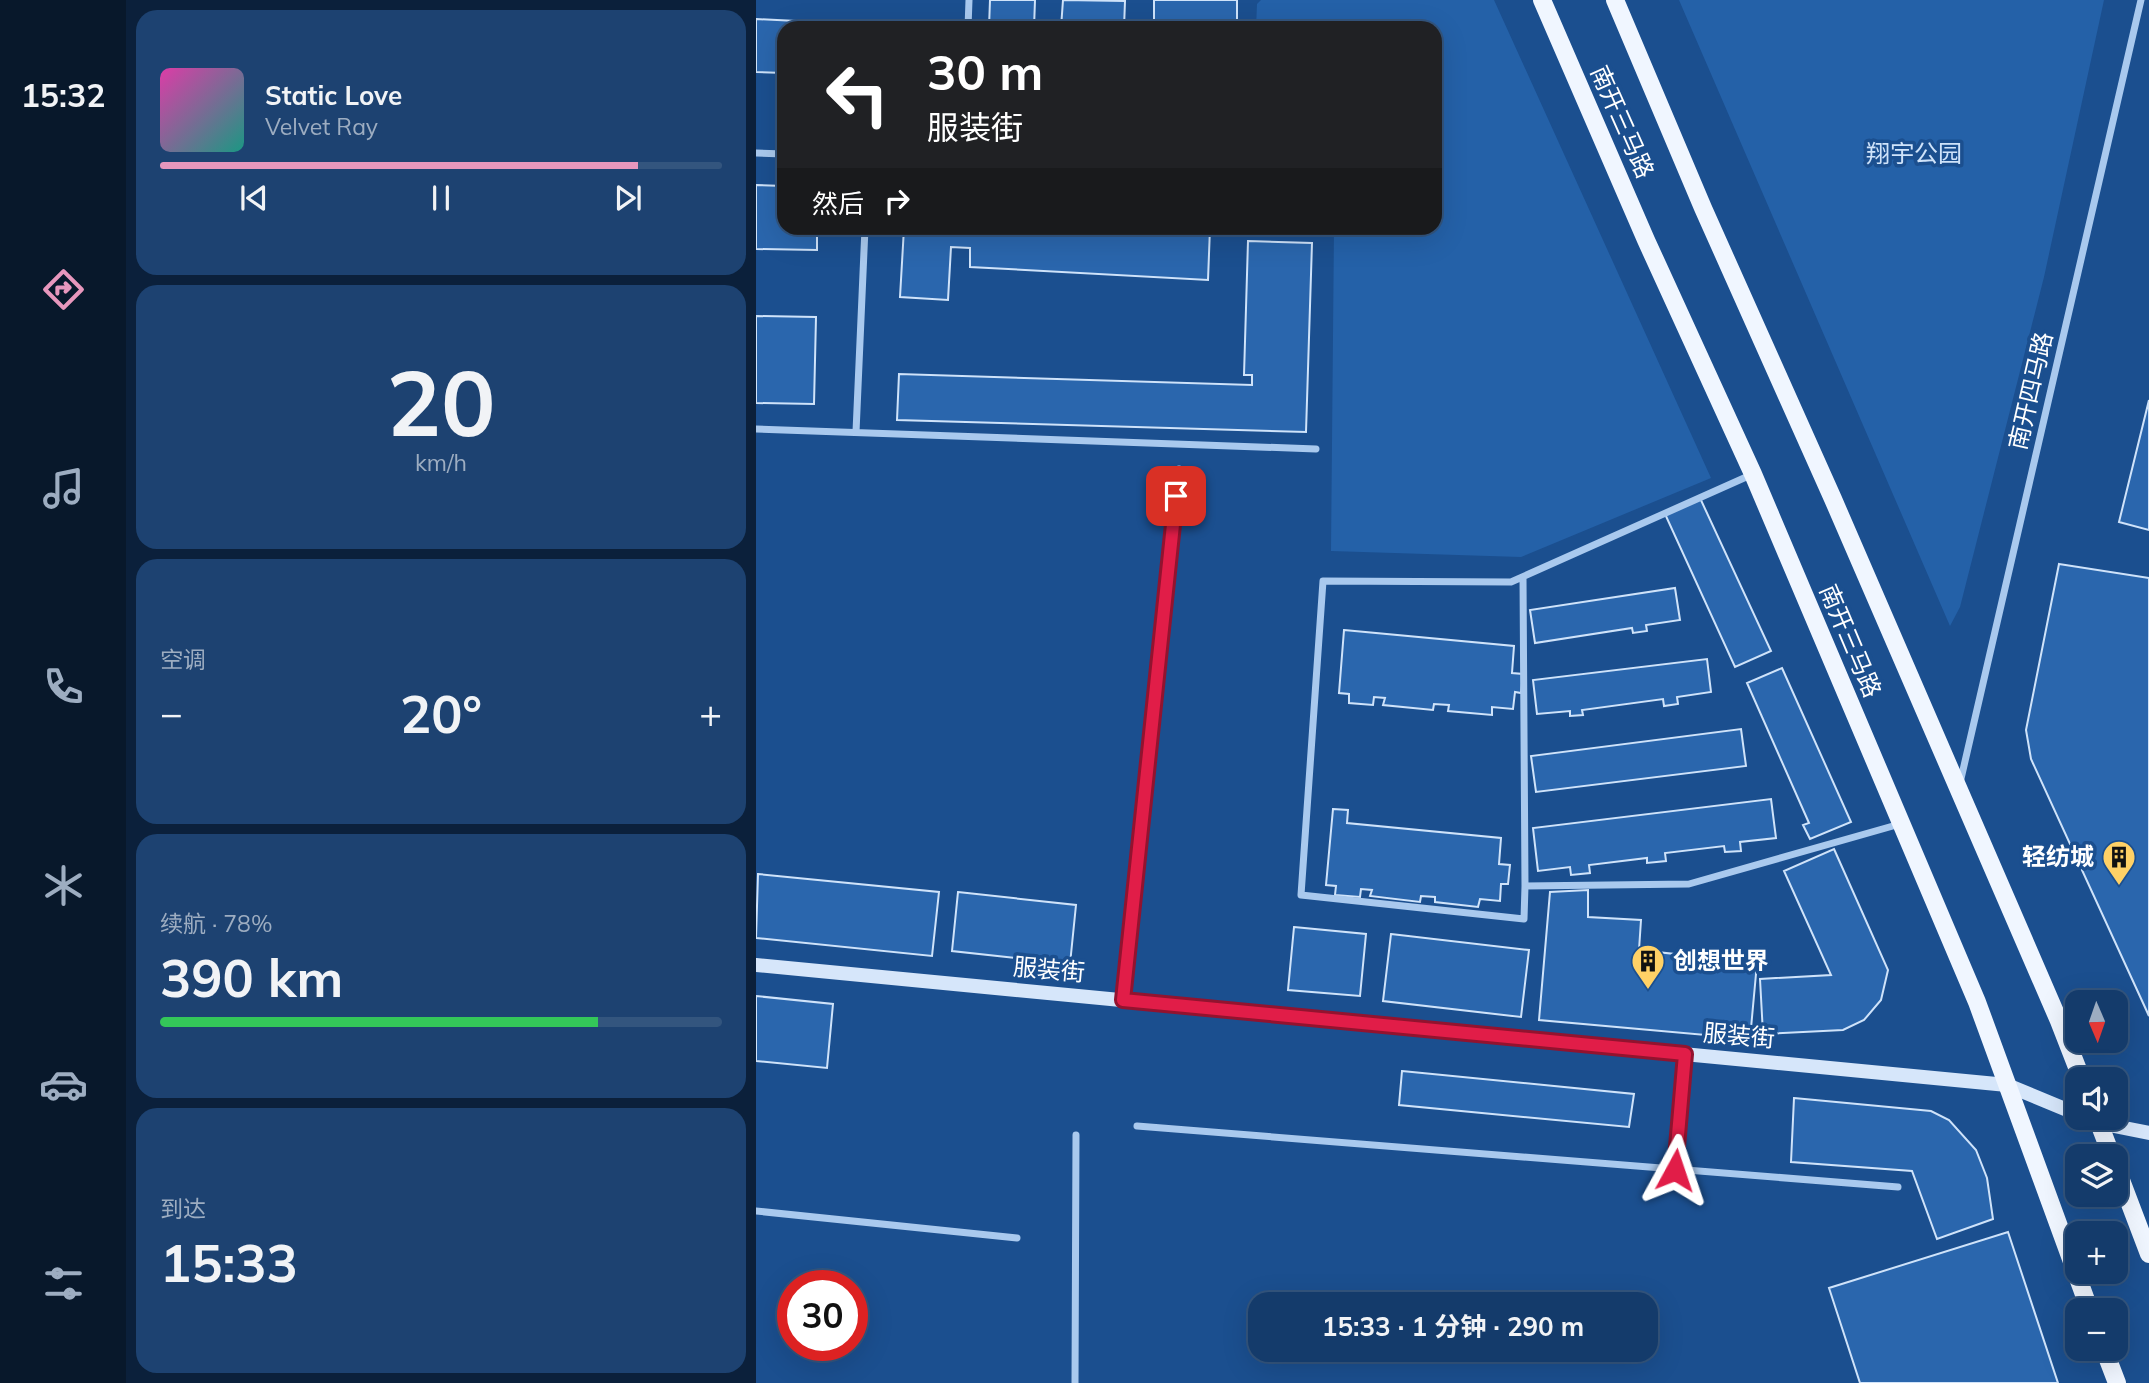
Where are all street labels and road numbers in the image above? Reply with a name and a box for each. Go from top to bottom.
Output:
street label: 南开三马路 [1585,61,1661,183]
street label: 南开四马路 [2002,329,2058,453]
street label: 南开三马路 [1814,580,1888,702]
street label: 服装街 [1012,951,1086,987]
street label: 服装街 [1702,1017,1776,1053]

